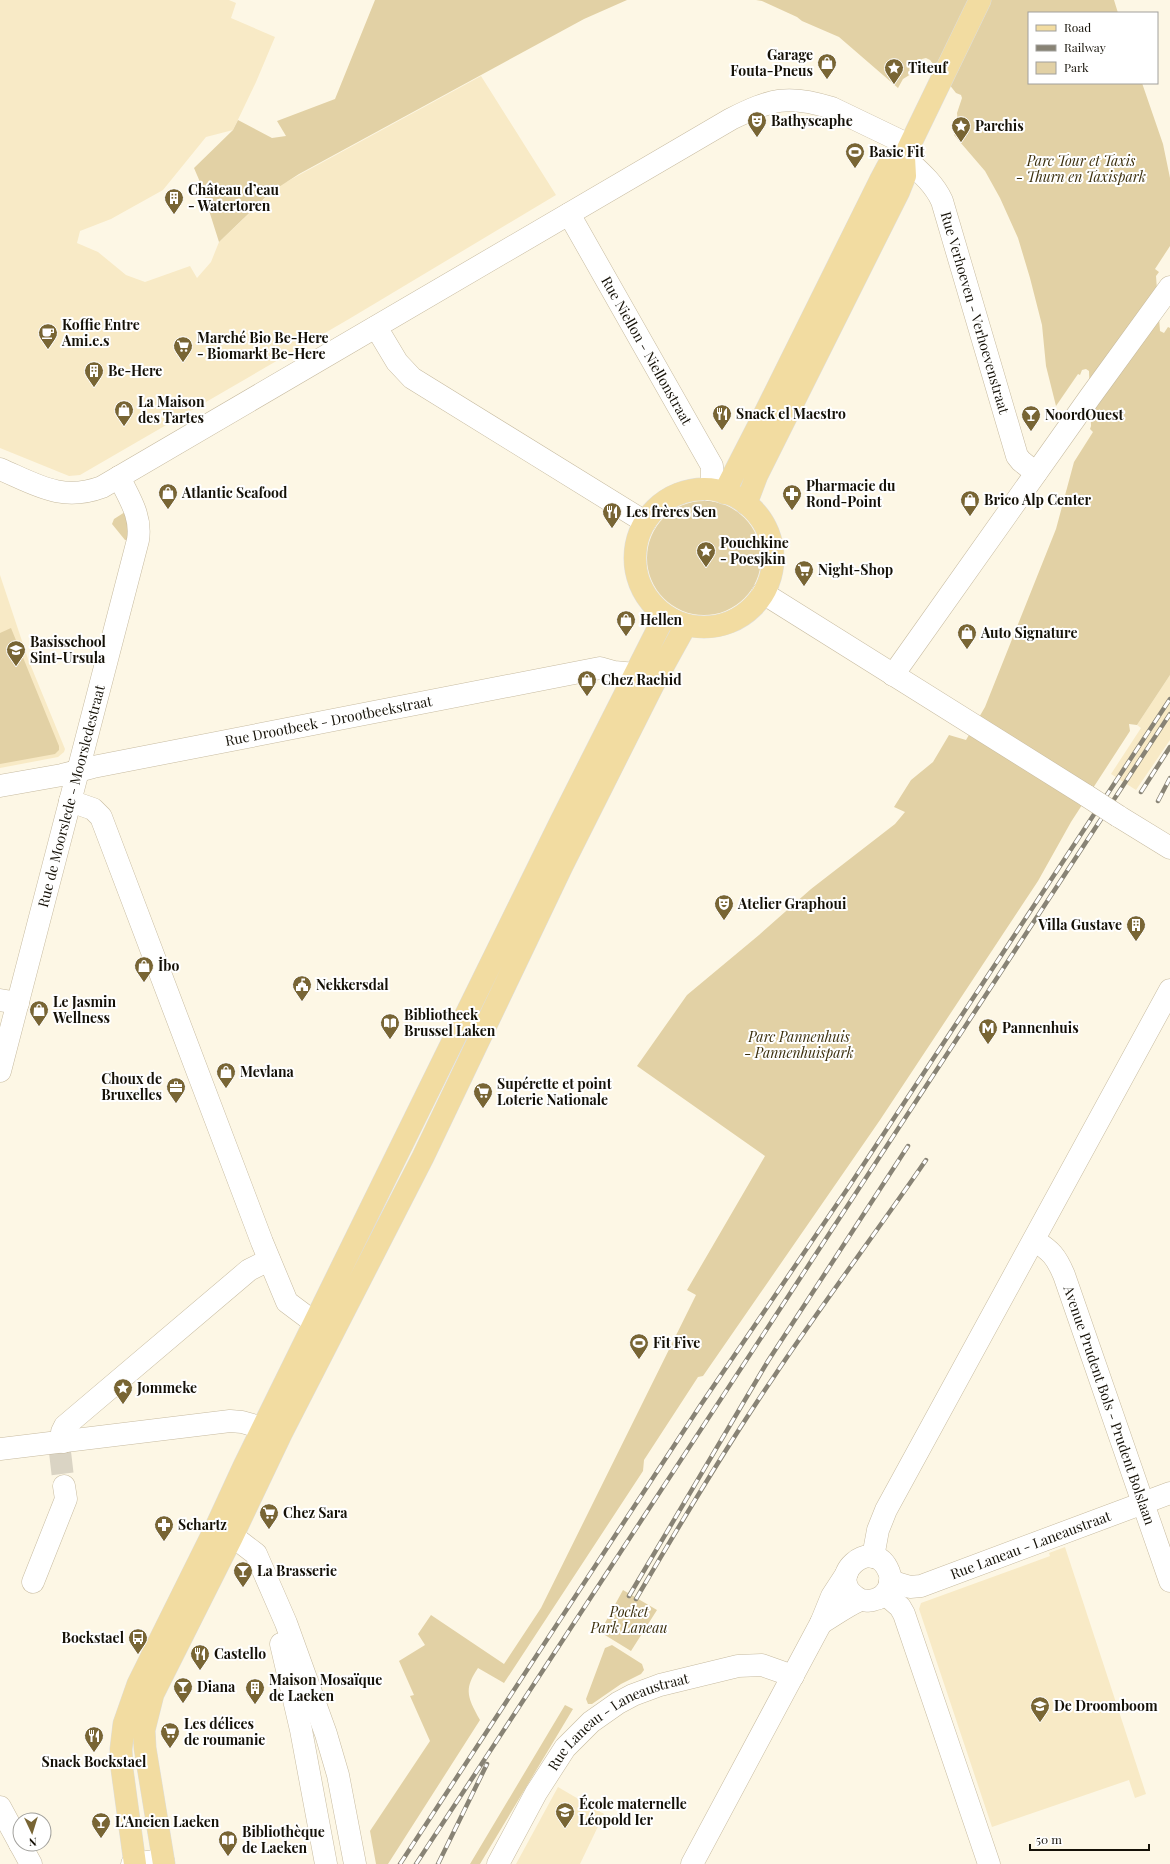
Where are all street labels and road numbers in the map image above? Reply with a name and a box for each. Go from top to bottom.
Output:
street label: Rue Verhoeven - Verhoevenstraat [937,209,1014,417]
street label: Rue Niellon - Niellonstraat [597,273,697,429]
street label: Rue de Moorslede - Moorsledestraat [33,682,109,909]
street label: Rue Drootbeek - Drootbeekstraat [223,691,435,750]
street label: Avenue Prudent Bols - Prudent Bolslaan [1059,1282,1160,1528]
street label: Rue Laneau - Laneaustraat [948,1506,1114,1583]
street label: Rue Laneau - Laneaustraat [543,1668,692,1774]

